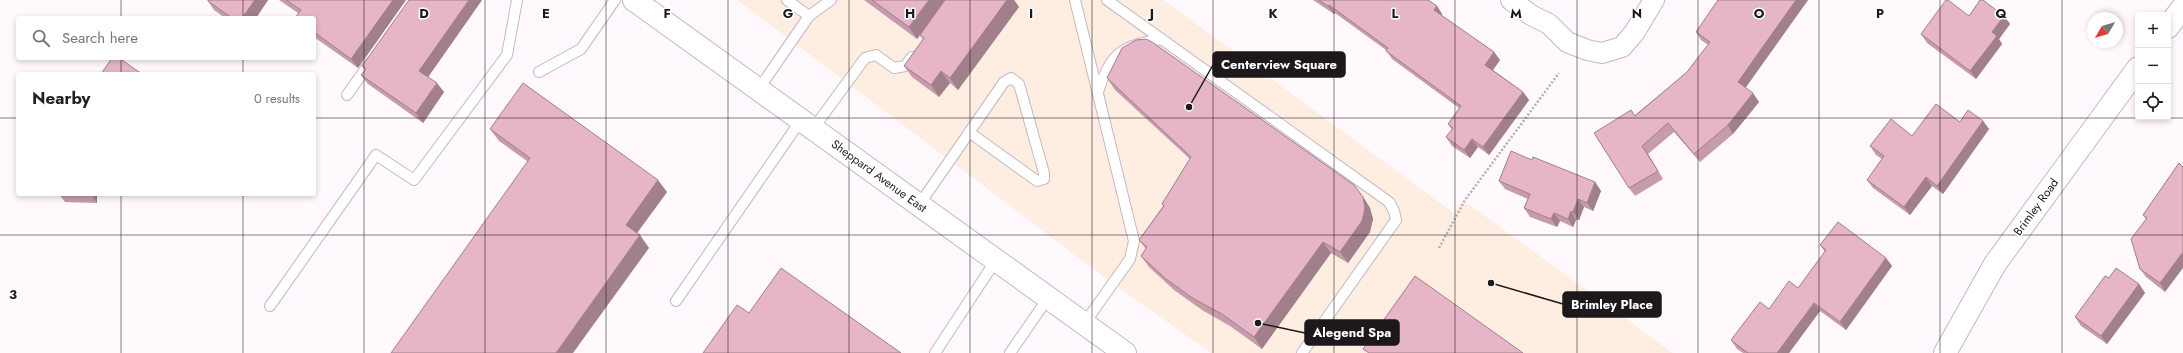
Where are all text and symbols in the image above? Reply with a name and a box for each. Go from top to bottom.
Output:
text: D [419,4,429,23]
text: E [542,4,550,23]
text: F [663,4,671,23]
text: G [783,4,794,23]
text: H [905,4,915,23]
text: I [1029,4,1033,23]
text: J [1147,4,1154,23]
text: K [1268,4,1278,23]
text: L [1392,4,1399,23]
text: M [1510,4,1522,23]
text: N [1632,4,1642,23]
text: O [1754,4,1765,23]
text: P [1876,4,1884,23]
text: Q [1995,4,2007,23]
north arrow [2087,12,2123,48]
map controls [2135,12,2171,120]
button: + [2135,12,2171,48]
search box [16,16,316,60]
icon: search [30,27,52,49]
text: Search here [62,27,138,49]
button: − [2135,48,2171,84]
callout: Centerview Square [1213,52,1345,77]
text: Centerview Square [1221,55,1338,74]
button: locate [2135,84,2171,120]
text: Nearby [32,86,90,110]
text: 0 results [254,89,300,108]
street label: Sheppard Avenue East [828,135,931,217]
street label: Brimley Road [2009,175,2063,239]
text: 3 [9,285,17,304]
callout: Brimley Place [1563,292,1661,317]
text: Brimley Place [1571,295,1654,314]
callout: Alegend Spa [1305,320,1399,345]
text: Alegend Spa [1312,323,1391,342]

